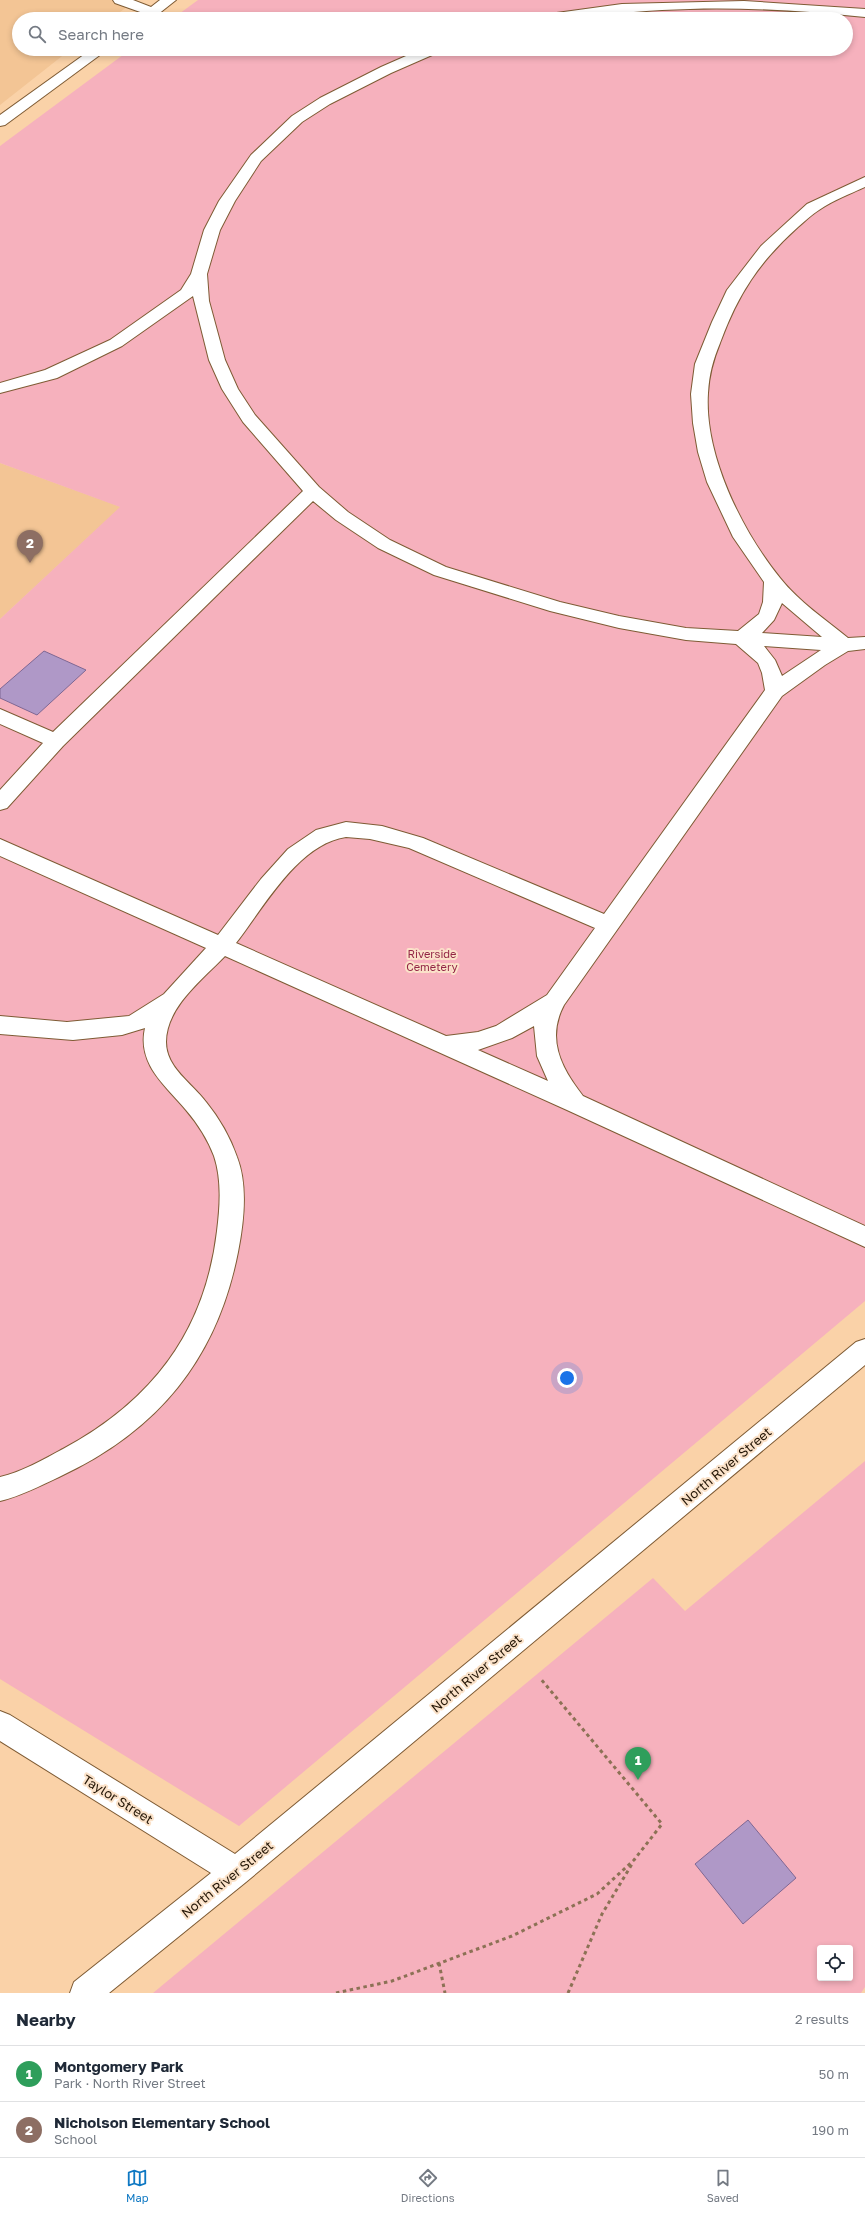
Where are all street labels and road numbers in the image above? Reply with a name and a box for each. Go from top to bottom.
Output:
street label: North River Street [678,1424,774,1508]
street label: North River Street [428,1631,524,1715]
street label: Taylor Street [80,1771,156,1827]
street label: North River Street [178,1837,276,1921]

